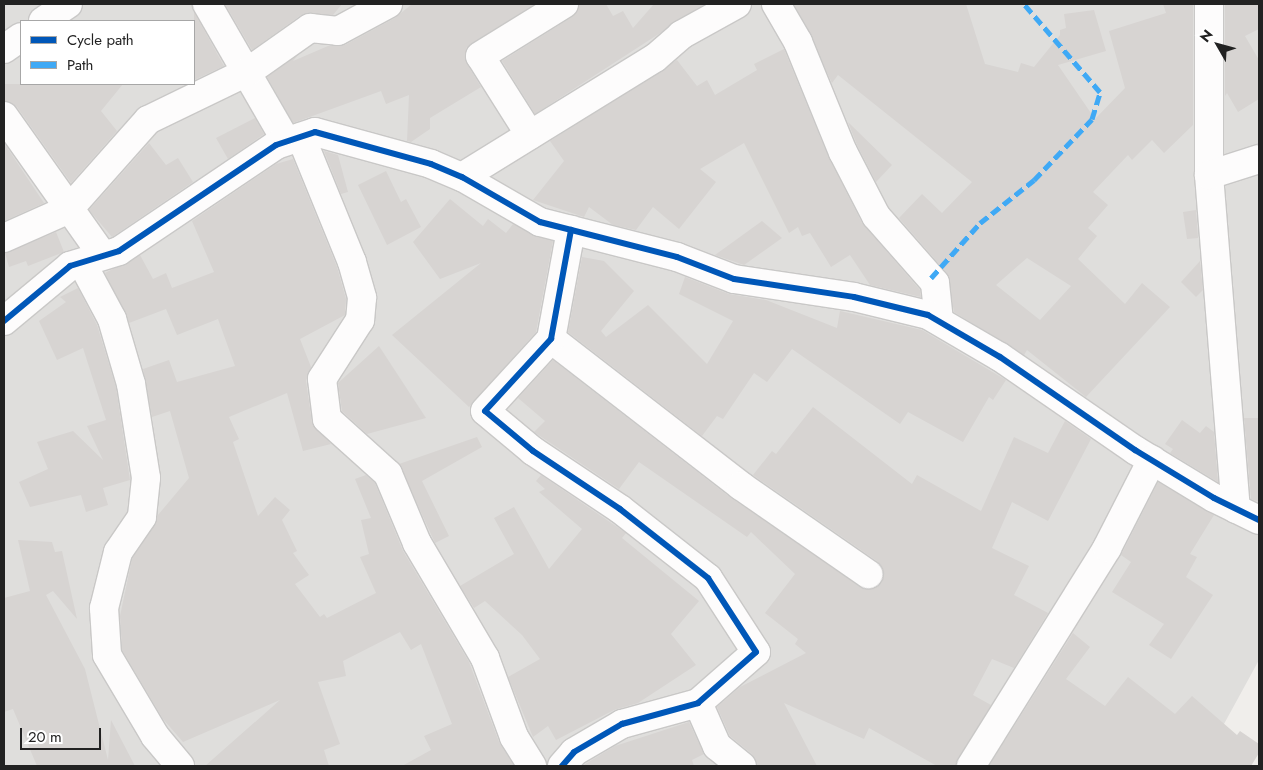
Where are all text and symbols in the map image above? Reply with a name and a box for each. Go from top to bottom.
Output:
legend [20,20,195,85]
north arrow [1193,20,1243,70]
text: N [1195,25,1217,46]
text: Cycle path [67,29,134,51]
text: Path [67,54,93,76]
scale bar [22,718,104,750]
text: 20 m [28,726,62,748]

